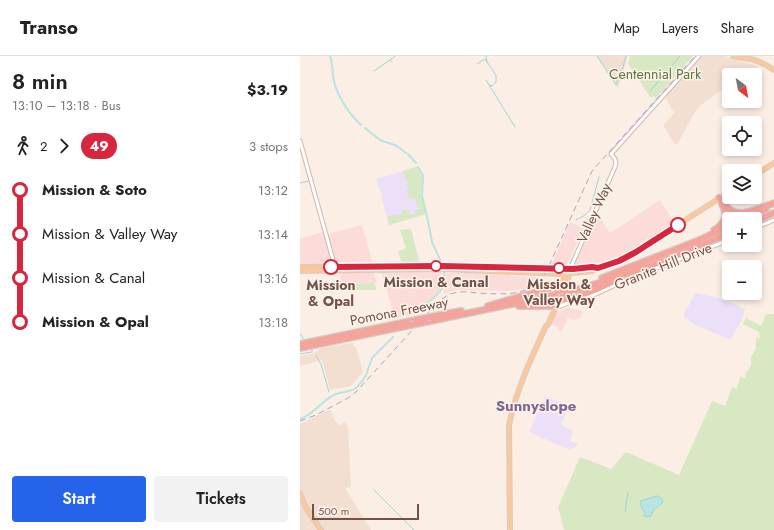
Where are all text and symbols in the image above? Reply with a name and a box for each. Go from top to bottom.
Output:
text: Transo [20,14,78,41]
text: Map [614,18,640,38]
text: Layers [662,18,698,38]
text: Share [720,18,754,38]
park label: Centennial Park [609,64,702,84]
text: 8 min [12,65,68,97]
north arrow [722,68,762,108]
map controls [722,68,762,300]
text: $3.19 [247,79,288,101]
text: 13:10 – 13:18 · Bus [12,96,121,115]
button: locate [722,116,762,156]
icon: walk [12,135,34,157]
icon: forward [53,135,75,157]
text: 49 [89,136,109,156]
text: 2 [40,137,47,156]
text: 3 stops [249,137,288,156]
button: layers [722,164,762,204]
text: Mission & Soto [42,179,147,201]
street label: Valley Way [572,179,616,246]
text: 13:12 [258,181,288,200]
button: + [722,212,762,252]
unlabelled marker [670,217,686,233]
text: Mission & Valley Way [42,223,177,245]
text: 13:14 [258,225,288,244]
street label: Granite Hill Drive [611,237,715,295]
marker: Mission & Opal [323,259,339,275]
marker: Mission & Canal [430,260,442,272]
button: − [722,260,762,300]
marker: Mission & Valley Way [553,262,565,274]
text: Mission & Canal [42,267,145,289]
text: 13:16 [258,269,288,288]
place label: Mission & Canal [384,272,488,292]
place label: Mission & Valley Way [522,274,595,310]
place label: Mission & Opal [306,275,356,311]
street label: Pomona Freeway [348,292,451,330]
text: Mission & Opal [42,311,149,333]
text: 13:18 [258,313,288,332]
district label: Sunnyslope [496,395,577,417]
button: Start [12,476,146,522]
button: Tickets [154,476,288,522]
scale bar [312,502,419,521]
text: 500 m [318,503,349,519]

